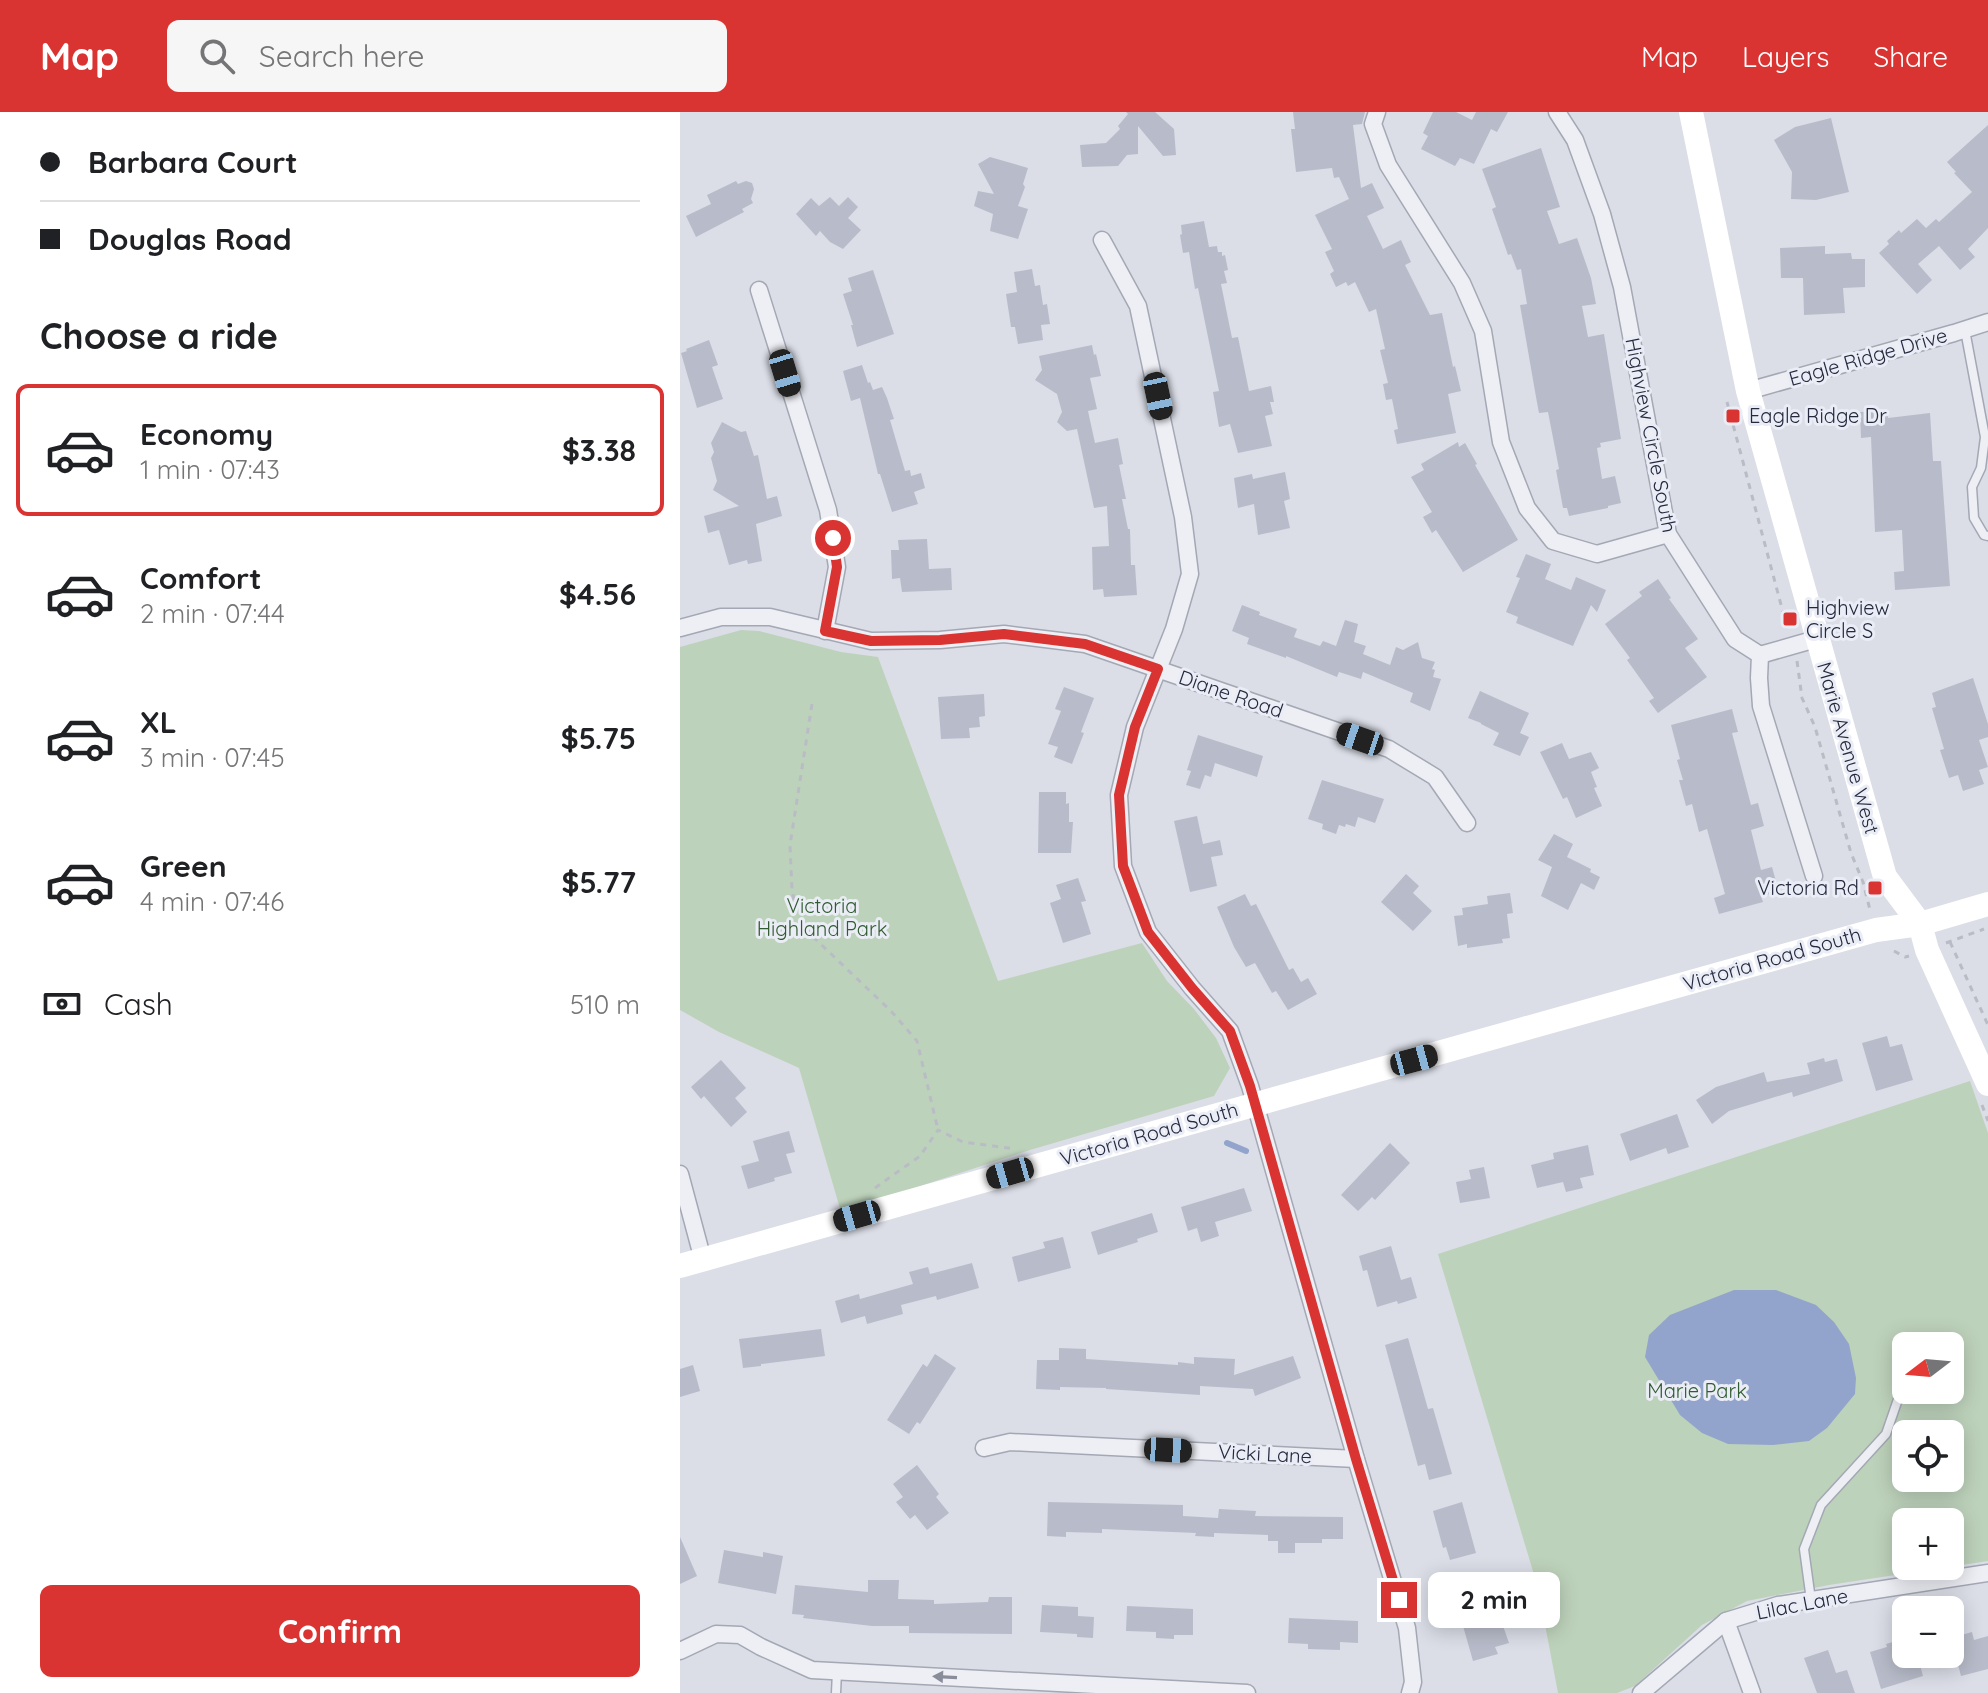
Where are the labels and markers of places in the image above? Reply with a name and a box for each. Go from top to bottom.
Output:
place label: Eagle Ridge Dr [1749,403,1887,428]
marker: Eagle Ridge Dr [1724,407,1742,425]
place label: Highview Circle S [1806,595,1890,643]
marker: Highview Circle S [1781,610,1799,628]
place label: Victoria Rd [1757,875,1859,900]
marker: Victoria Rd [1866,879,1884,897]

